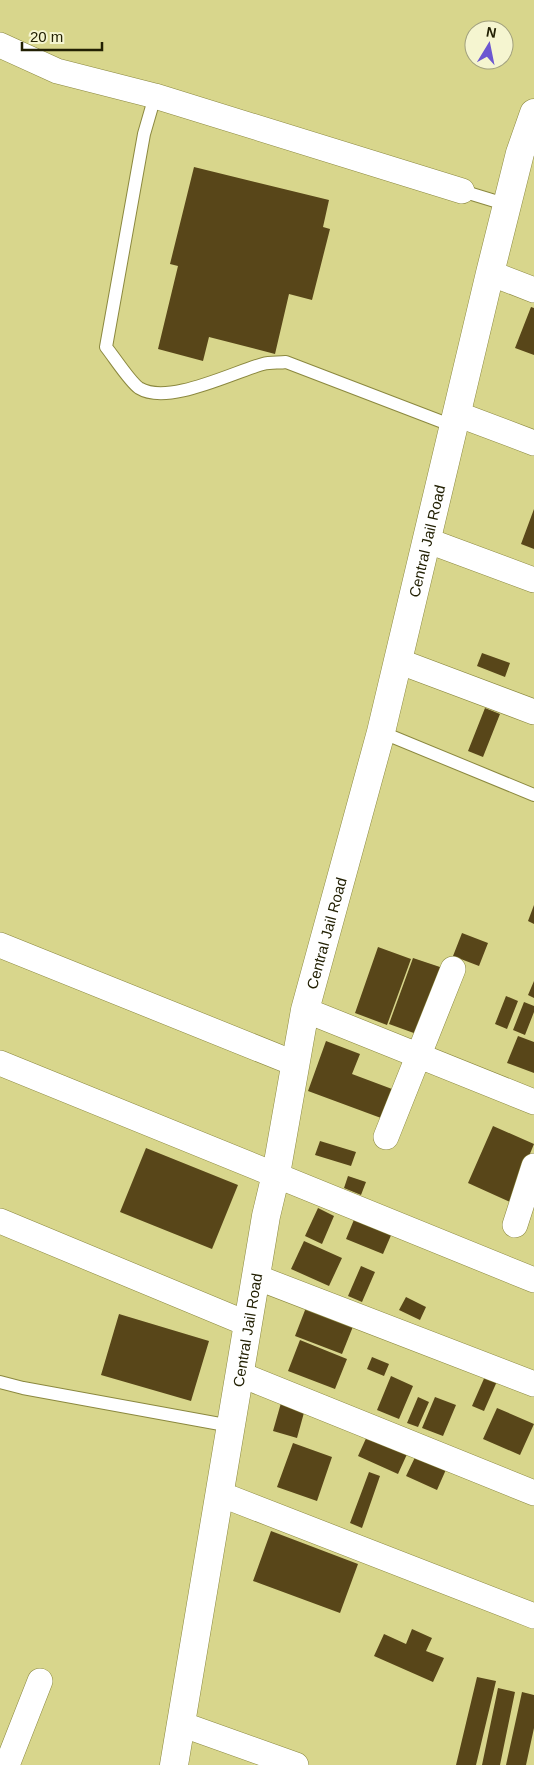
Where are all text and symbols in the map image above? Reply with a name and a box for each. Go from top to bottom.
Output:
scale bar [22,20,102,52]
north arrow [464,20,514,70]
text: N [485,23,498,41]
text: 20 m [30,28,63,45]
street label: Central Jail Road [405,483,448,599]
street label: Central Jail Road [303,875,349,991]
street label: Central Jail Road [229,1272,265,1388]

